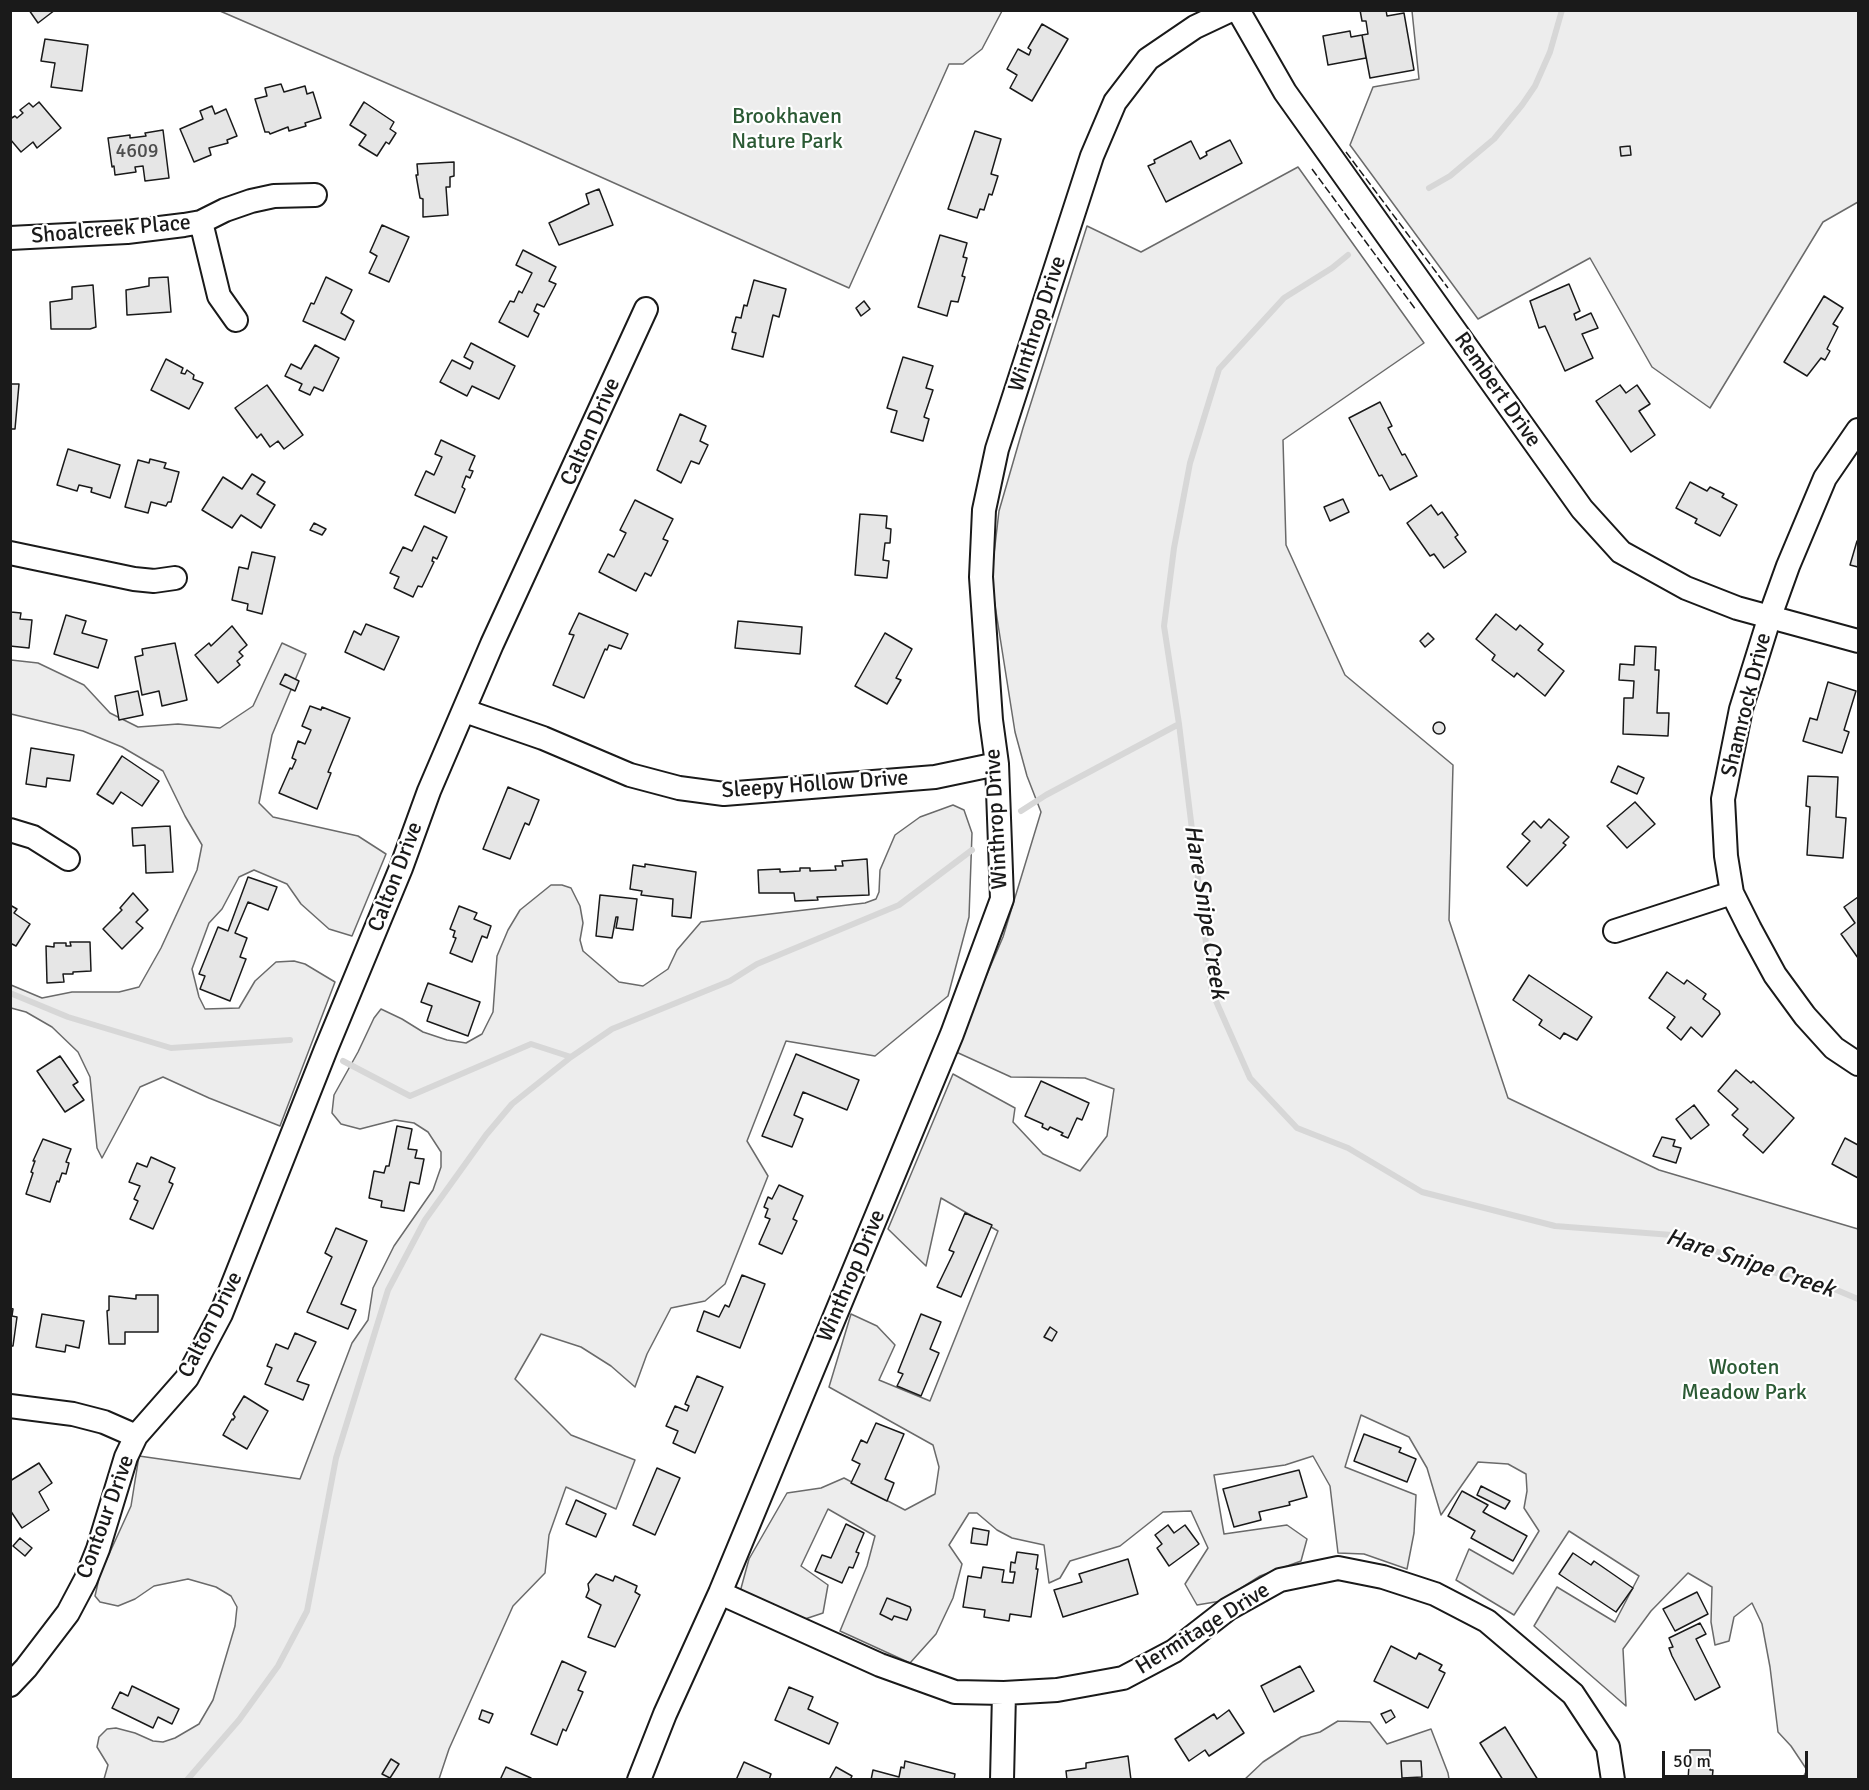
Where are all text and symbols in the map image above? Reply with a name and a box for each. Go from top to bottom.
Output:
park label: Brookhaven Nature Park [731,104,843,156]
house number: 4609 [115,140,159,164]
street label: Shoalcreek Place [30,210,192,250]
street label: Winthrop Drive [1004,253,1072,395]
street label: Rembert Drive [1448,327,1546,453]
street label: Calton Drive [555,374,627,490]
street label: Shamrock Drive [1716,630,1778,780]
street label: Winthrop Drive [980,748,1014,890]
street label: Sleepy Hollow Drive [721,765,909,805]
street label: Calton Drive [363,818,429,936]
water label: Hare Snipe Creek [1177,823,1233,1001]
street label: Winthrop Drive [812,1206,892,1346]
water label: Hare Snipe Creek [1662,1223,1838,1305]
street label: Calton Drive [173,1268,249,1382]
park label: Wooten Meadow Park [1681,1355,1807,1406]
street label: Contour Drive [71,1452,141,1582]
street label: Hermitage Drive [1131,1577,1275,1681]
scale bar [1665,1739,1810,1777]
text: 50 m [1673,1750,1711,1772]

